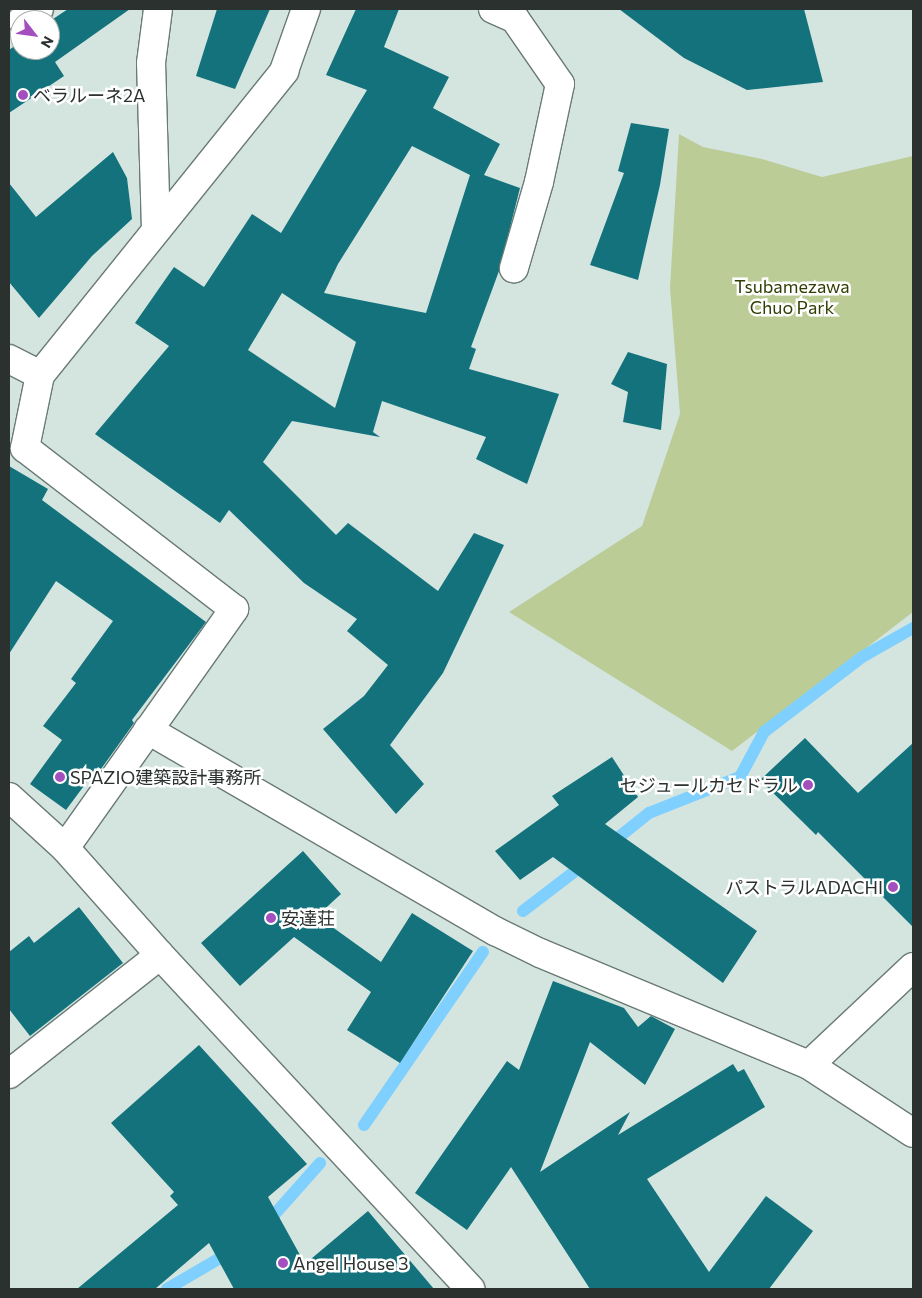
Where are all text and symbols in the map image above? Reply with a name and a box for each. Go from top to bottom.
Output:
north arrow [10,10,60,60]
text: N [38,33,58,51]
place label: ベラルーネ2A [33,84,145,106]
marker: ベラルーネ2A [17,89,29,101]
park label: Tsubamezawa Chuo Park [734,276,850,318]
place label: SPAZIO建築設計事務所 [70,766,261,788]
marker: SPAZIO建築設計事務所 [54,771,66,783]
place label: セジュールカセドラル [618,774,798,796]
marker: セジュールカセドラル [802,779,814,791]
place label: パストラルADACHI [725,876,883,898]
marker: パストラルADACHI [887,881,899,893]
place label: 安達荘 [281,907,335,929]
marker: 安達荘 [265,912,277,924]
place label: Angel House 3 [293,1252,409,1274]
marker: Angel House 3 [277,1257,289,1269]

